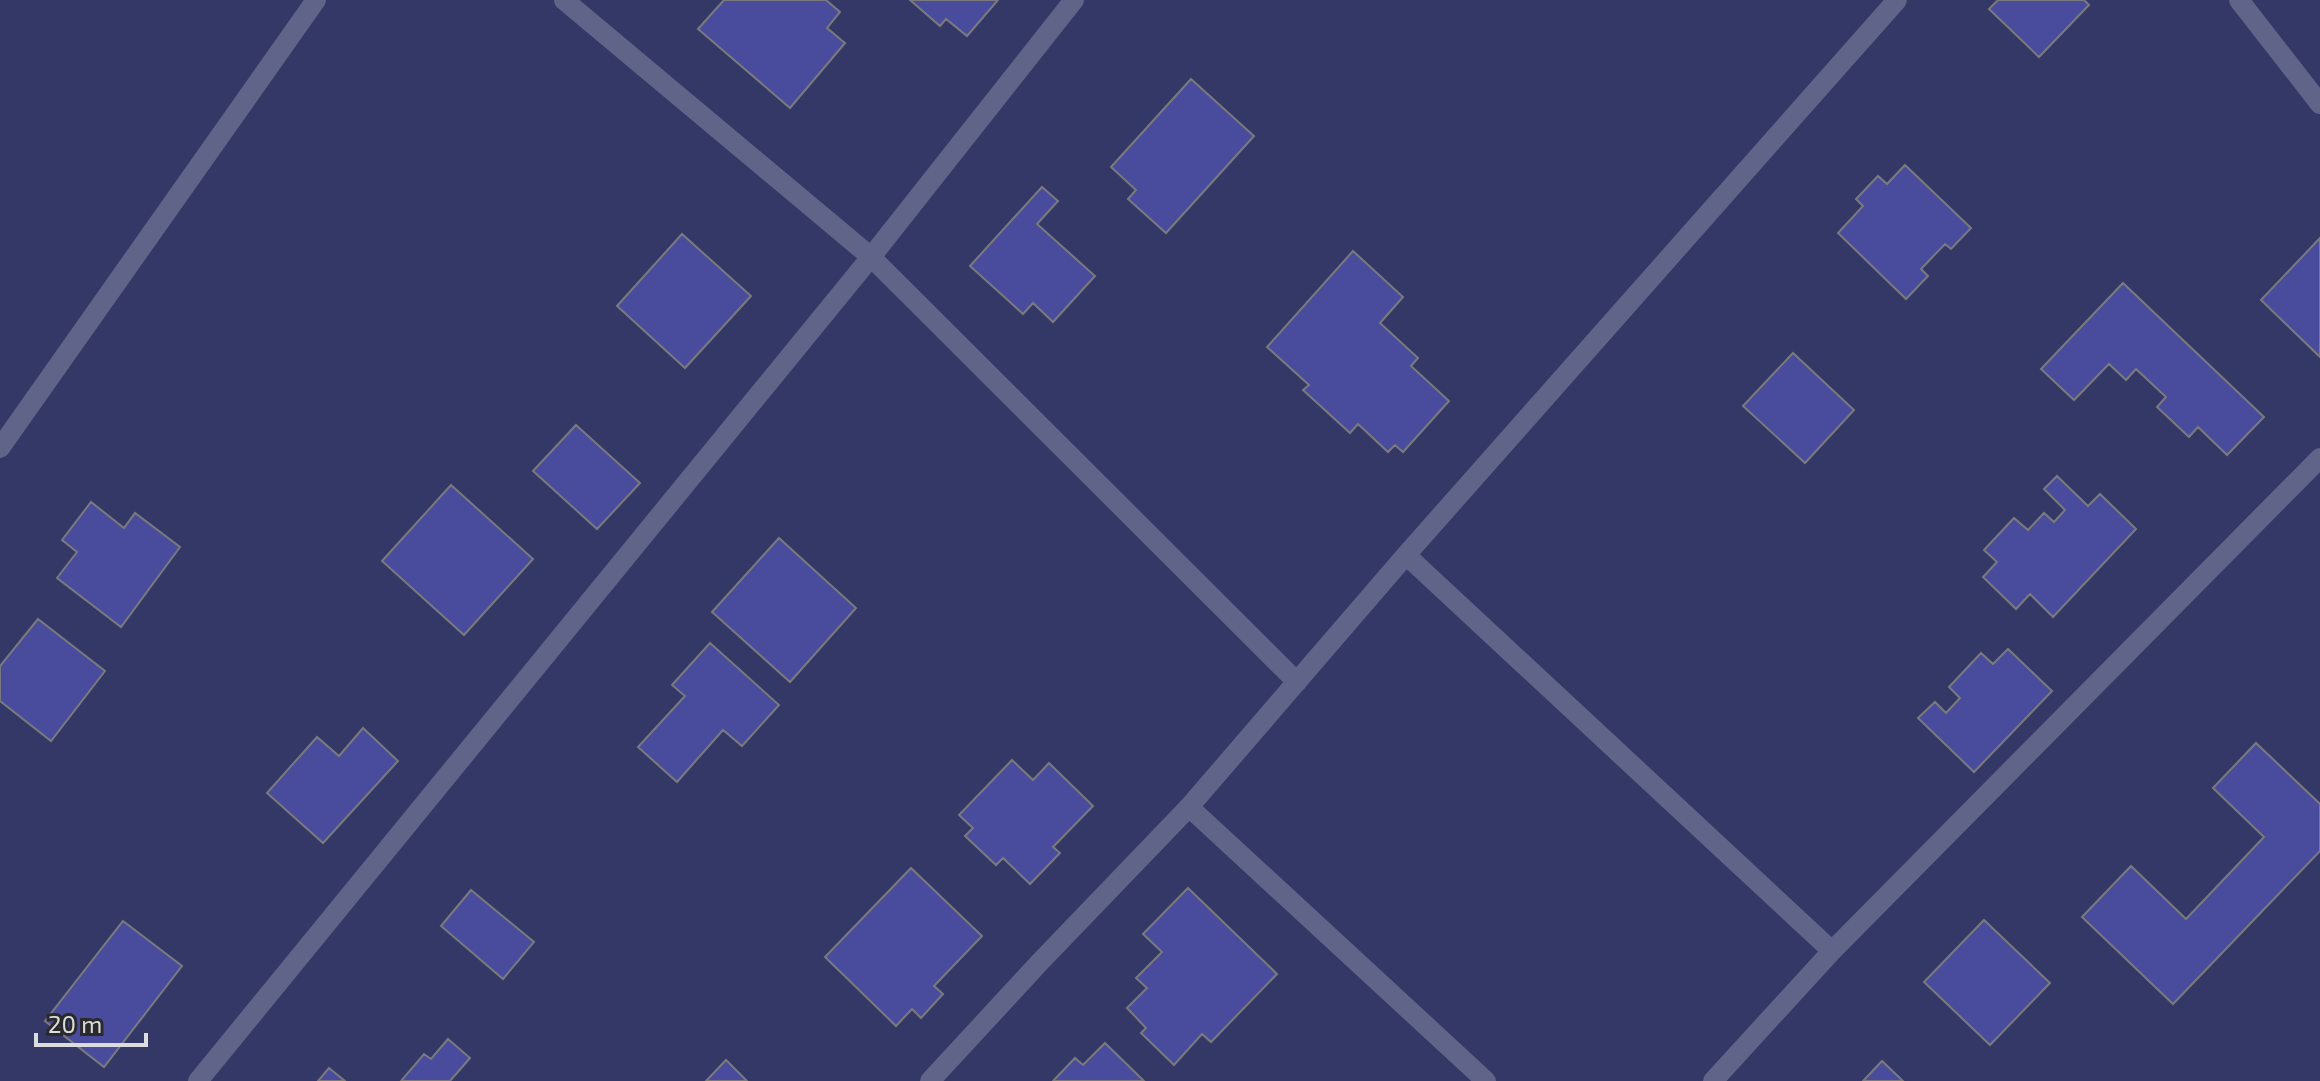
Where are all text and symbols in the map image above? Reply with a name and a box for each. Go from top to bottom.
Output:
scale bar [36,997,146,1047]
text: 20 m [48,1009,102,1038]

